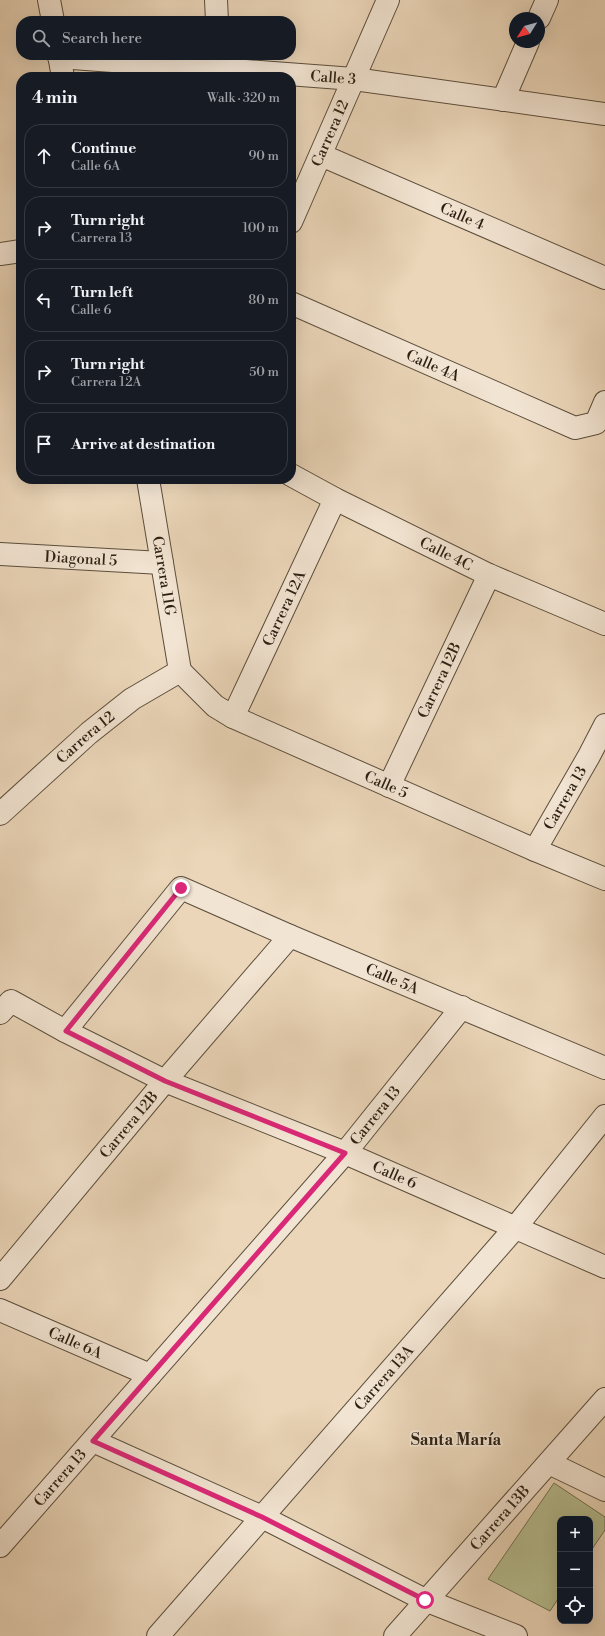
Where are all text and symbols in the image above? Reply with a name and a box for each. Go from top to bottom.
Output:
north arrow [509,12,545,48]
search box [16,16,296,60]
icon: search [30,27,52,49]
text: Search here [62,29,142,48]
street label: Calle 3 [310,66,357,89]
text: 4 min [32,87,77,109]
text: Walk · 320 m [207,90,280,106]
street label: Carrera 12 [307,97,353,169]
text: Continue [71,139,136,158]
icon: ahead [33,145,55,167]
text: 90 m [248,148,279,164]
text: Calle 6A [71,158,120,174]
street label: Calle 4 [437,198,487,234]
text: Turn right [71,211,145,230]
icon: right [33,217,55,239]
text: 100 m [243,220,279,236]
text: Carrera 13 [71,230,132,246]
text: Turn left [71,283,133,302]
icon: left [33,289,55,311]
text: 80 m [248,292,279,308]
text: Calle 6 [71,302,111,318]
street label: Calle 4A [403,345,463,386]
text: Turn right [71,355,145,374]
icon: right [33,361,55,383]
text: 50 m [249,364,279,380]
text: Carrera 12A [71,374,141,390]
icon: arrive [33,433,55,455]
text: Arrive at destination [71,435,215,454]
street label: Calle 4C [416,533,476,575]
street label: Carrera 11G [148,535,180,617]
street label: Diagonal 5 [44,547,118,570]
street label: Carrera 12A [258,567,310,649]
street label: Carrera 12B [413,639,465,721]
street label: Carrera 12 [52,707,119,768]
street label: Carrera 13 [539,763,591,833]
street label: Calle 5 [361,767,411,802]
route end [172,879,190,897]
street label: Calle 5A [363,959,422,999]
street label: Carrera 13 [346,1082,405,1149]
street label: Carrera 12B [95,1087,162,1162]
street label: Calle 6 [370,1157,420,1193]
street label: Calle 6A [45,1323,106,1363]
street label: Carrera 13A [350,1341,418,1415]
district label: Santa María [411,1430,502,1450]
street label: Carrera 13 [30,1445,90,1510]
street label: Carrera 13B [466,1481,534,1554]
map controls [557,1516,593,1624]
button: + [557,1516,593,1552]
button: − [557,1552,593,1588]
button: locate [557,1588,593,1624]
route start [416,1591,434,1609]

